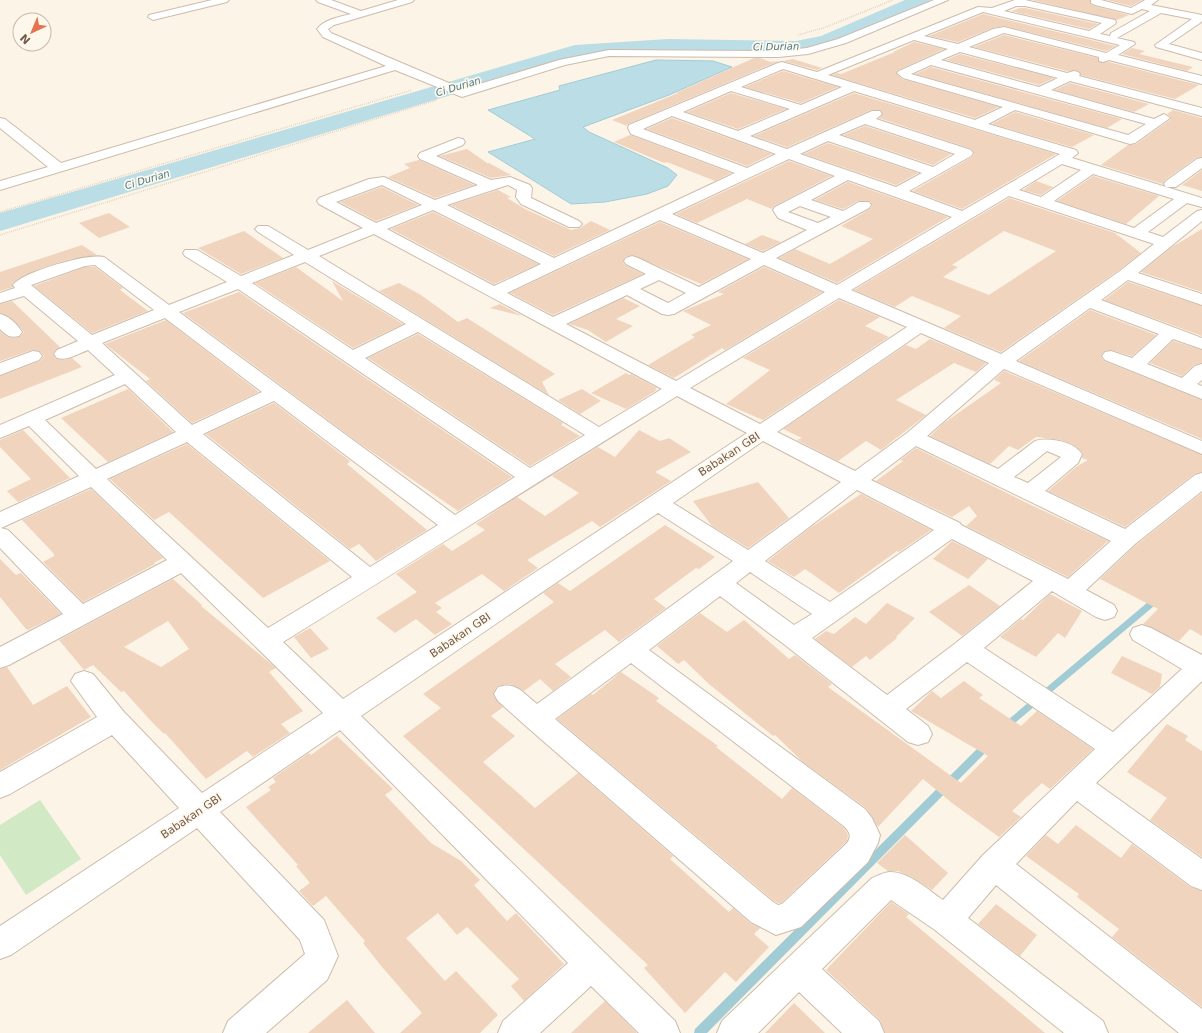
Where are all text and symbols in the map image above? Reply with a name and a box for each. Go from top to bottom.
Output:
north arrow [12,12,52,52]
text: N [18,31,33,47]
water label: Ci Durian [753,41,799,52]
water label: Ci Durian [434,74,482,99]
water label: Ci Durian [123,167,171,192]
street label: Babakan GBI [696,430,762,479]
street label: Babakan GBI [427,610,493,661]
street label: Babakan GBI [158,791,224,842]

